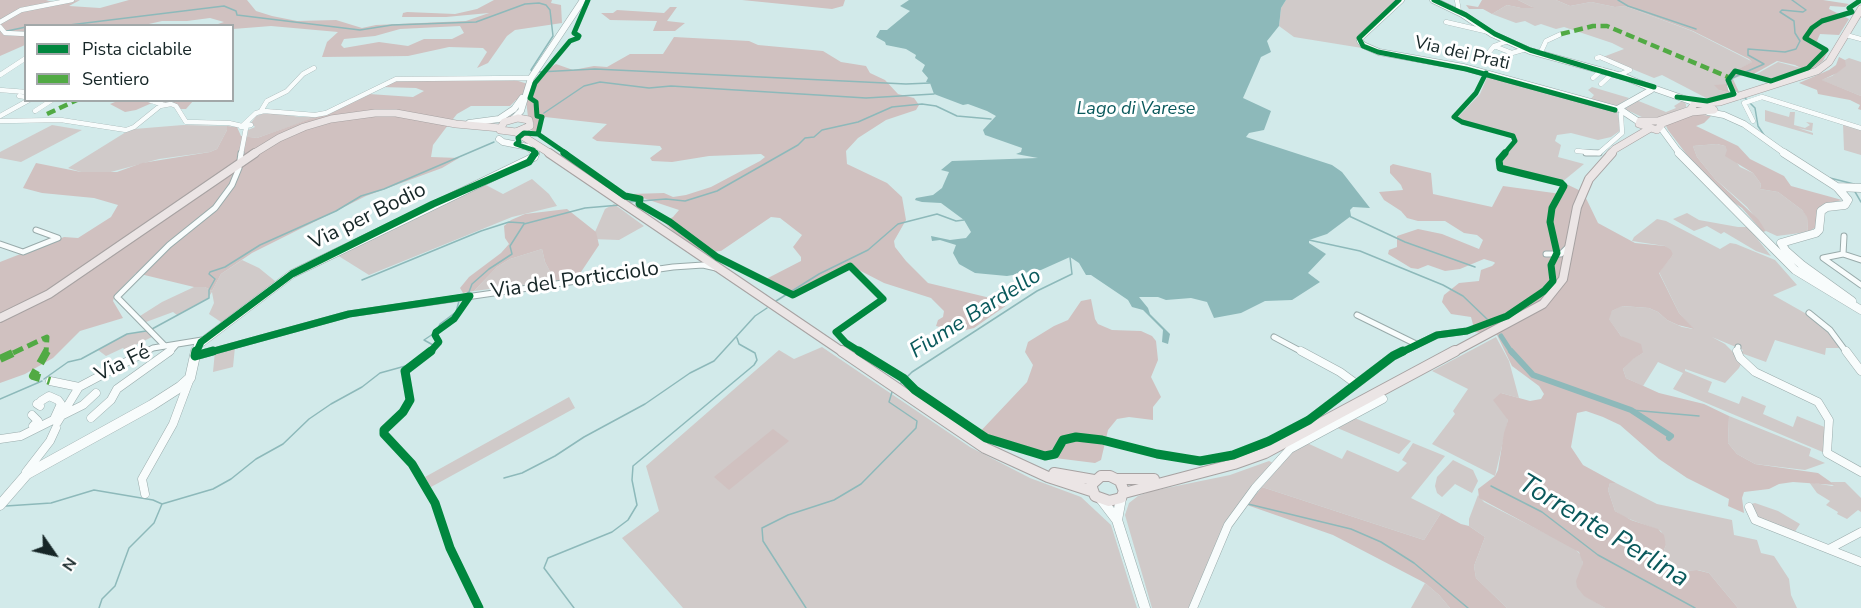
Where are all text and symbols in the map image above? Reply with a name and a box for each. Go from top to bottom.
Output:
legend [24,24,234,102]
street label: Via dei Prati [1412,33,1512,75]
text: Pista ciclabile [82,37,192,61]
text: Sentiero [82,67,149,91]
water label: Lago di Varese [1077,99,1195,121]
street label: Via per Bodio [305,178,431,256]
street label: Via del Porticciolo [489,257,661,305]
water label: Fiume Bardello [906,263,1046,365]
street label: Via Fé [91,340,155,388]
water label: Torrente Perlina [1512,468,1694,596]
north arrow [24,524,84,584]
text: N [56,553,81,575]

